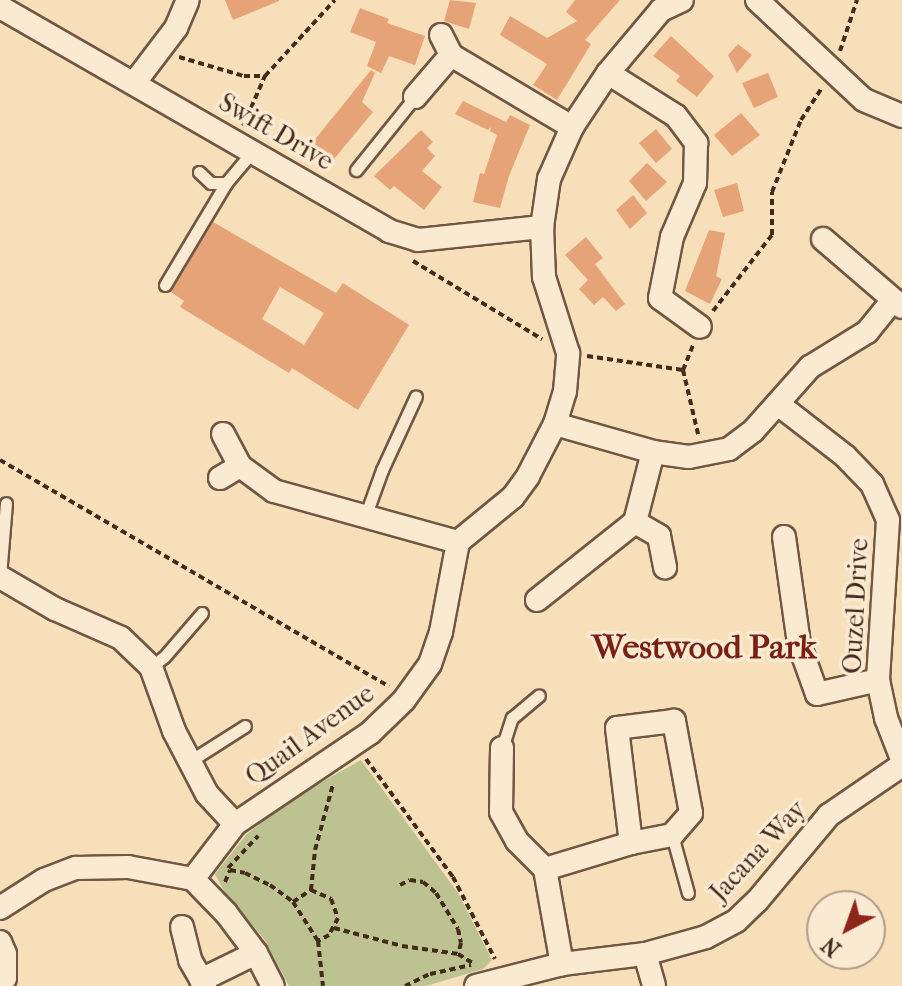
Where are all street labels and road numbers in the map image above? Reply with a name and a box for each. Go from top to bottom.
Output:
street label: Swift Drive [213,87,339,177]
street label: Ouzel Drive [837,537,875,675]
street label: Quail Avenue [240,678,380,792]
street label: Jacana Way [703,794,813,908]

